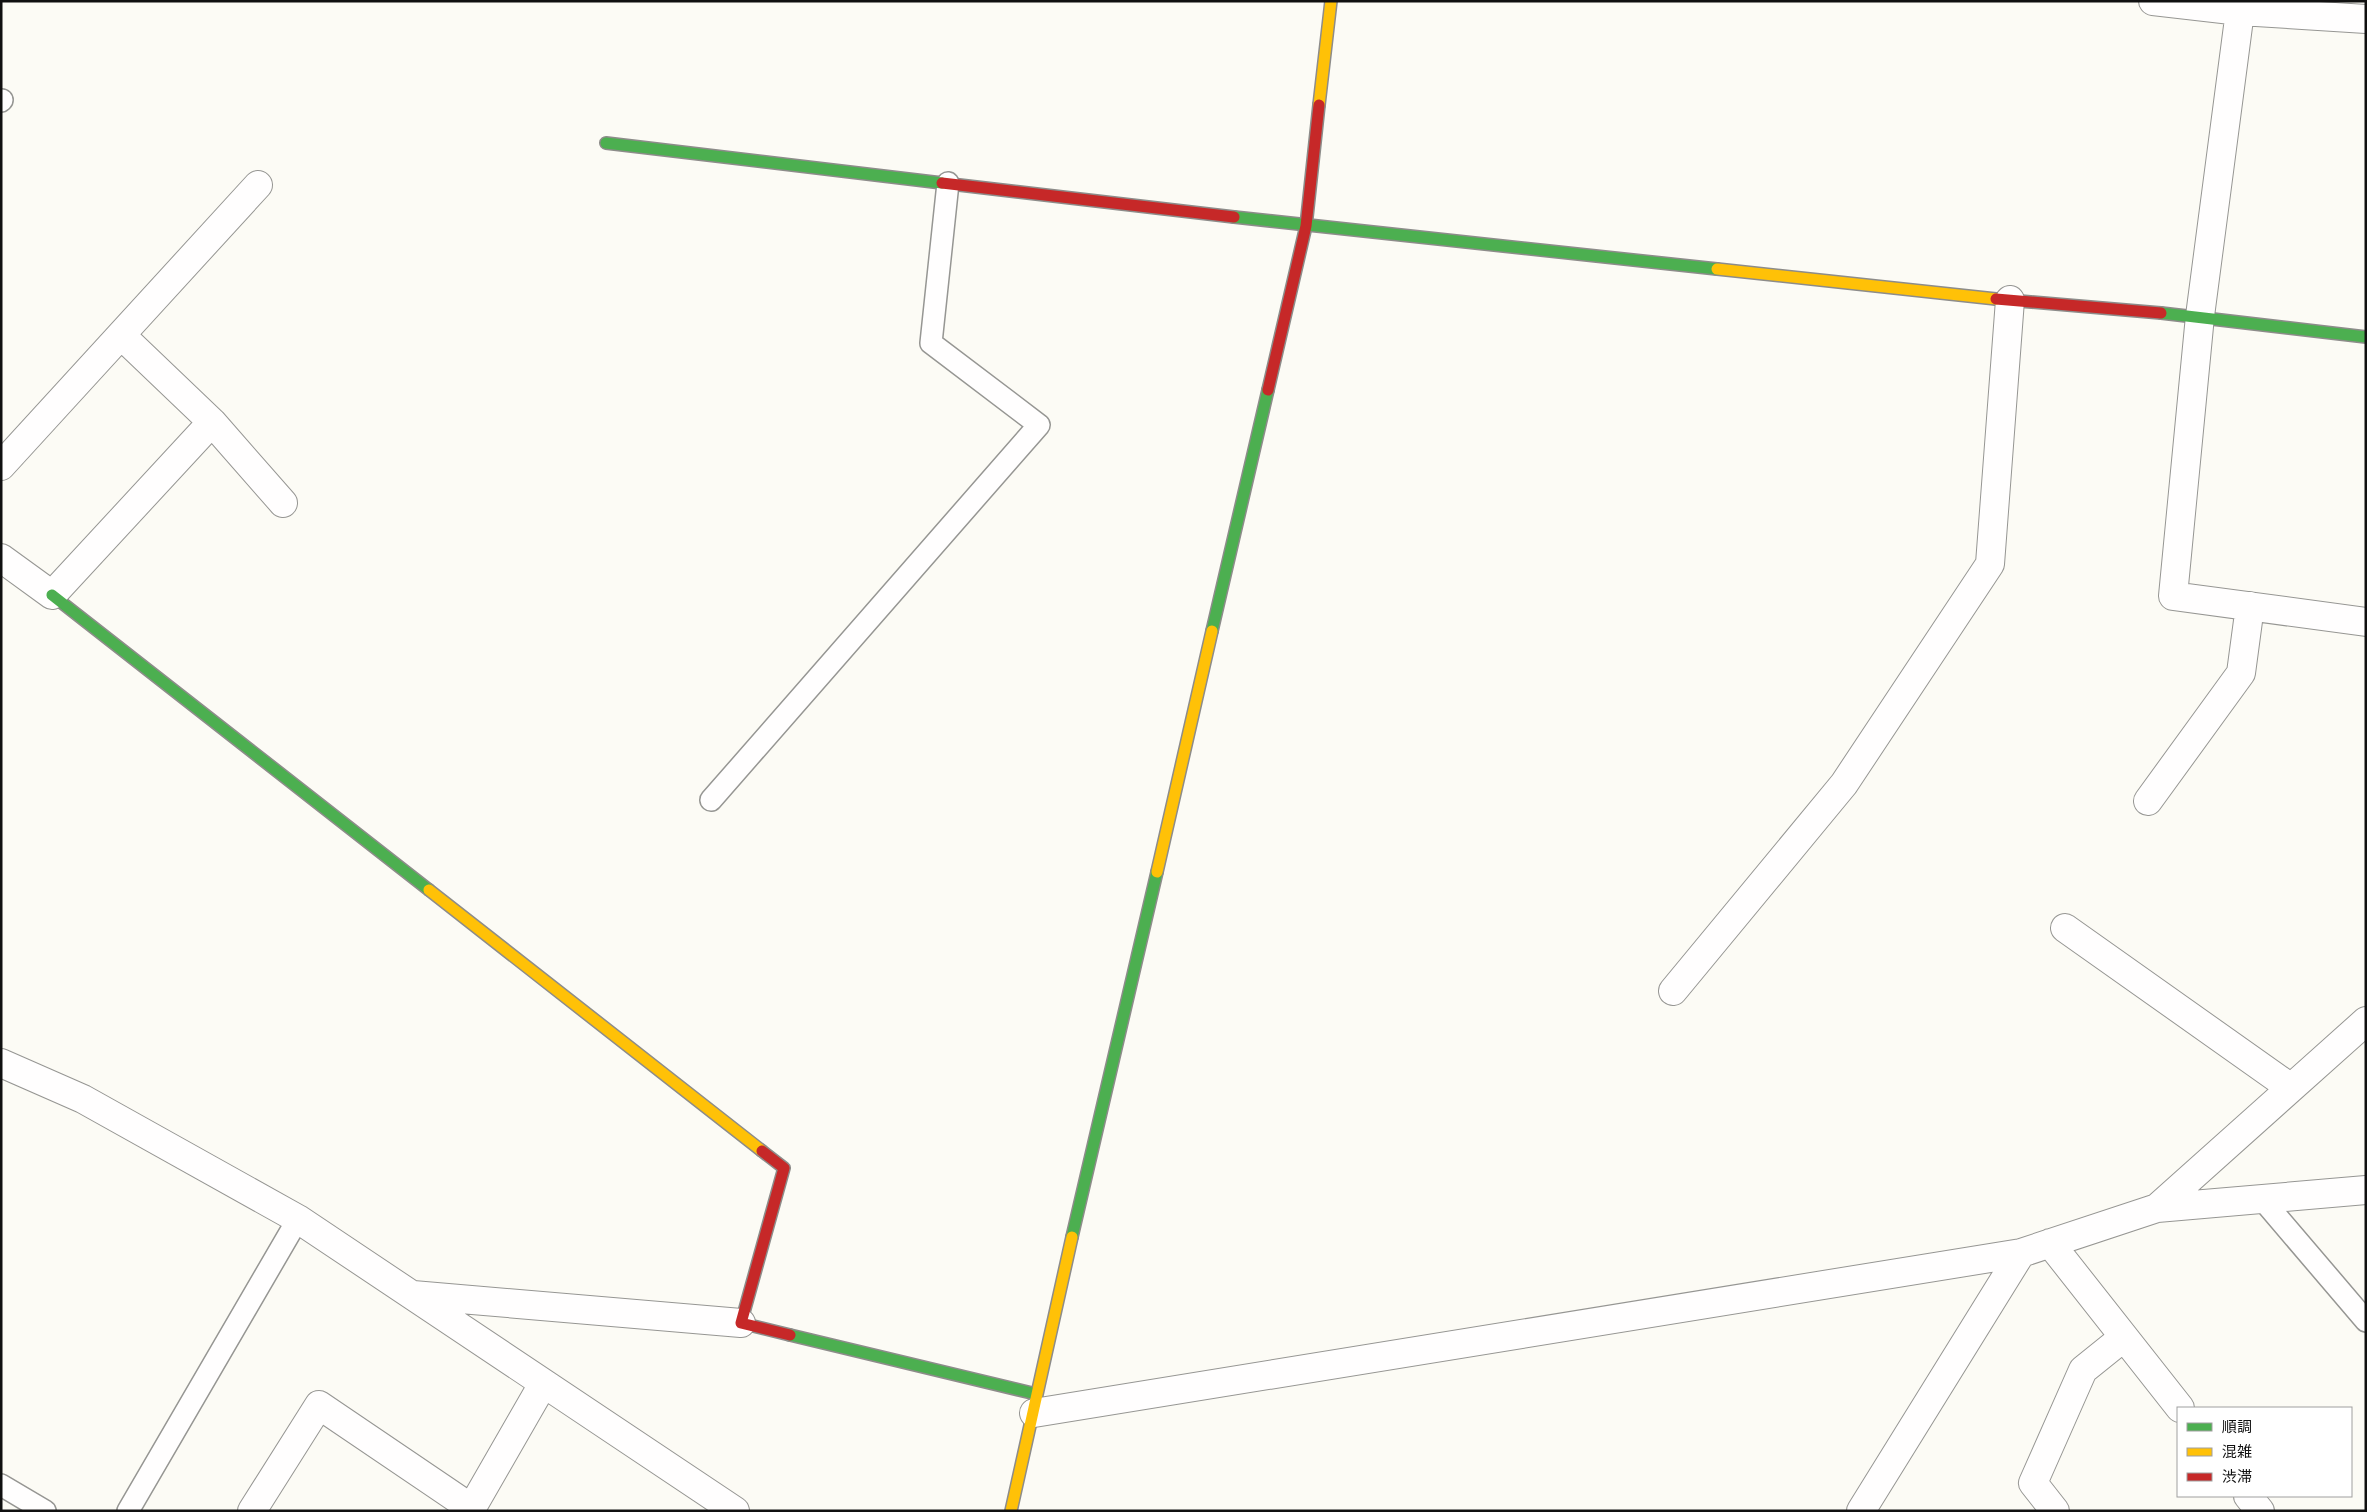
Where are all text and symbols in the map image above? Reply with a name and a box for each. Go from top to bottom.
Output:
legend [2177,1407,2352,1497]
text: 順調 [2222,1417,2252,1436]
text: 混雑 [2222,1442,2252,1461]
text: 渋滞 [2222,1467,2252,1486]

